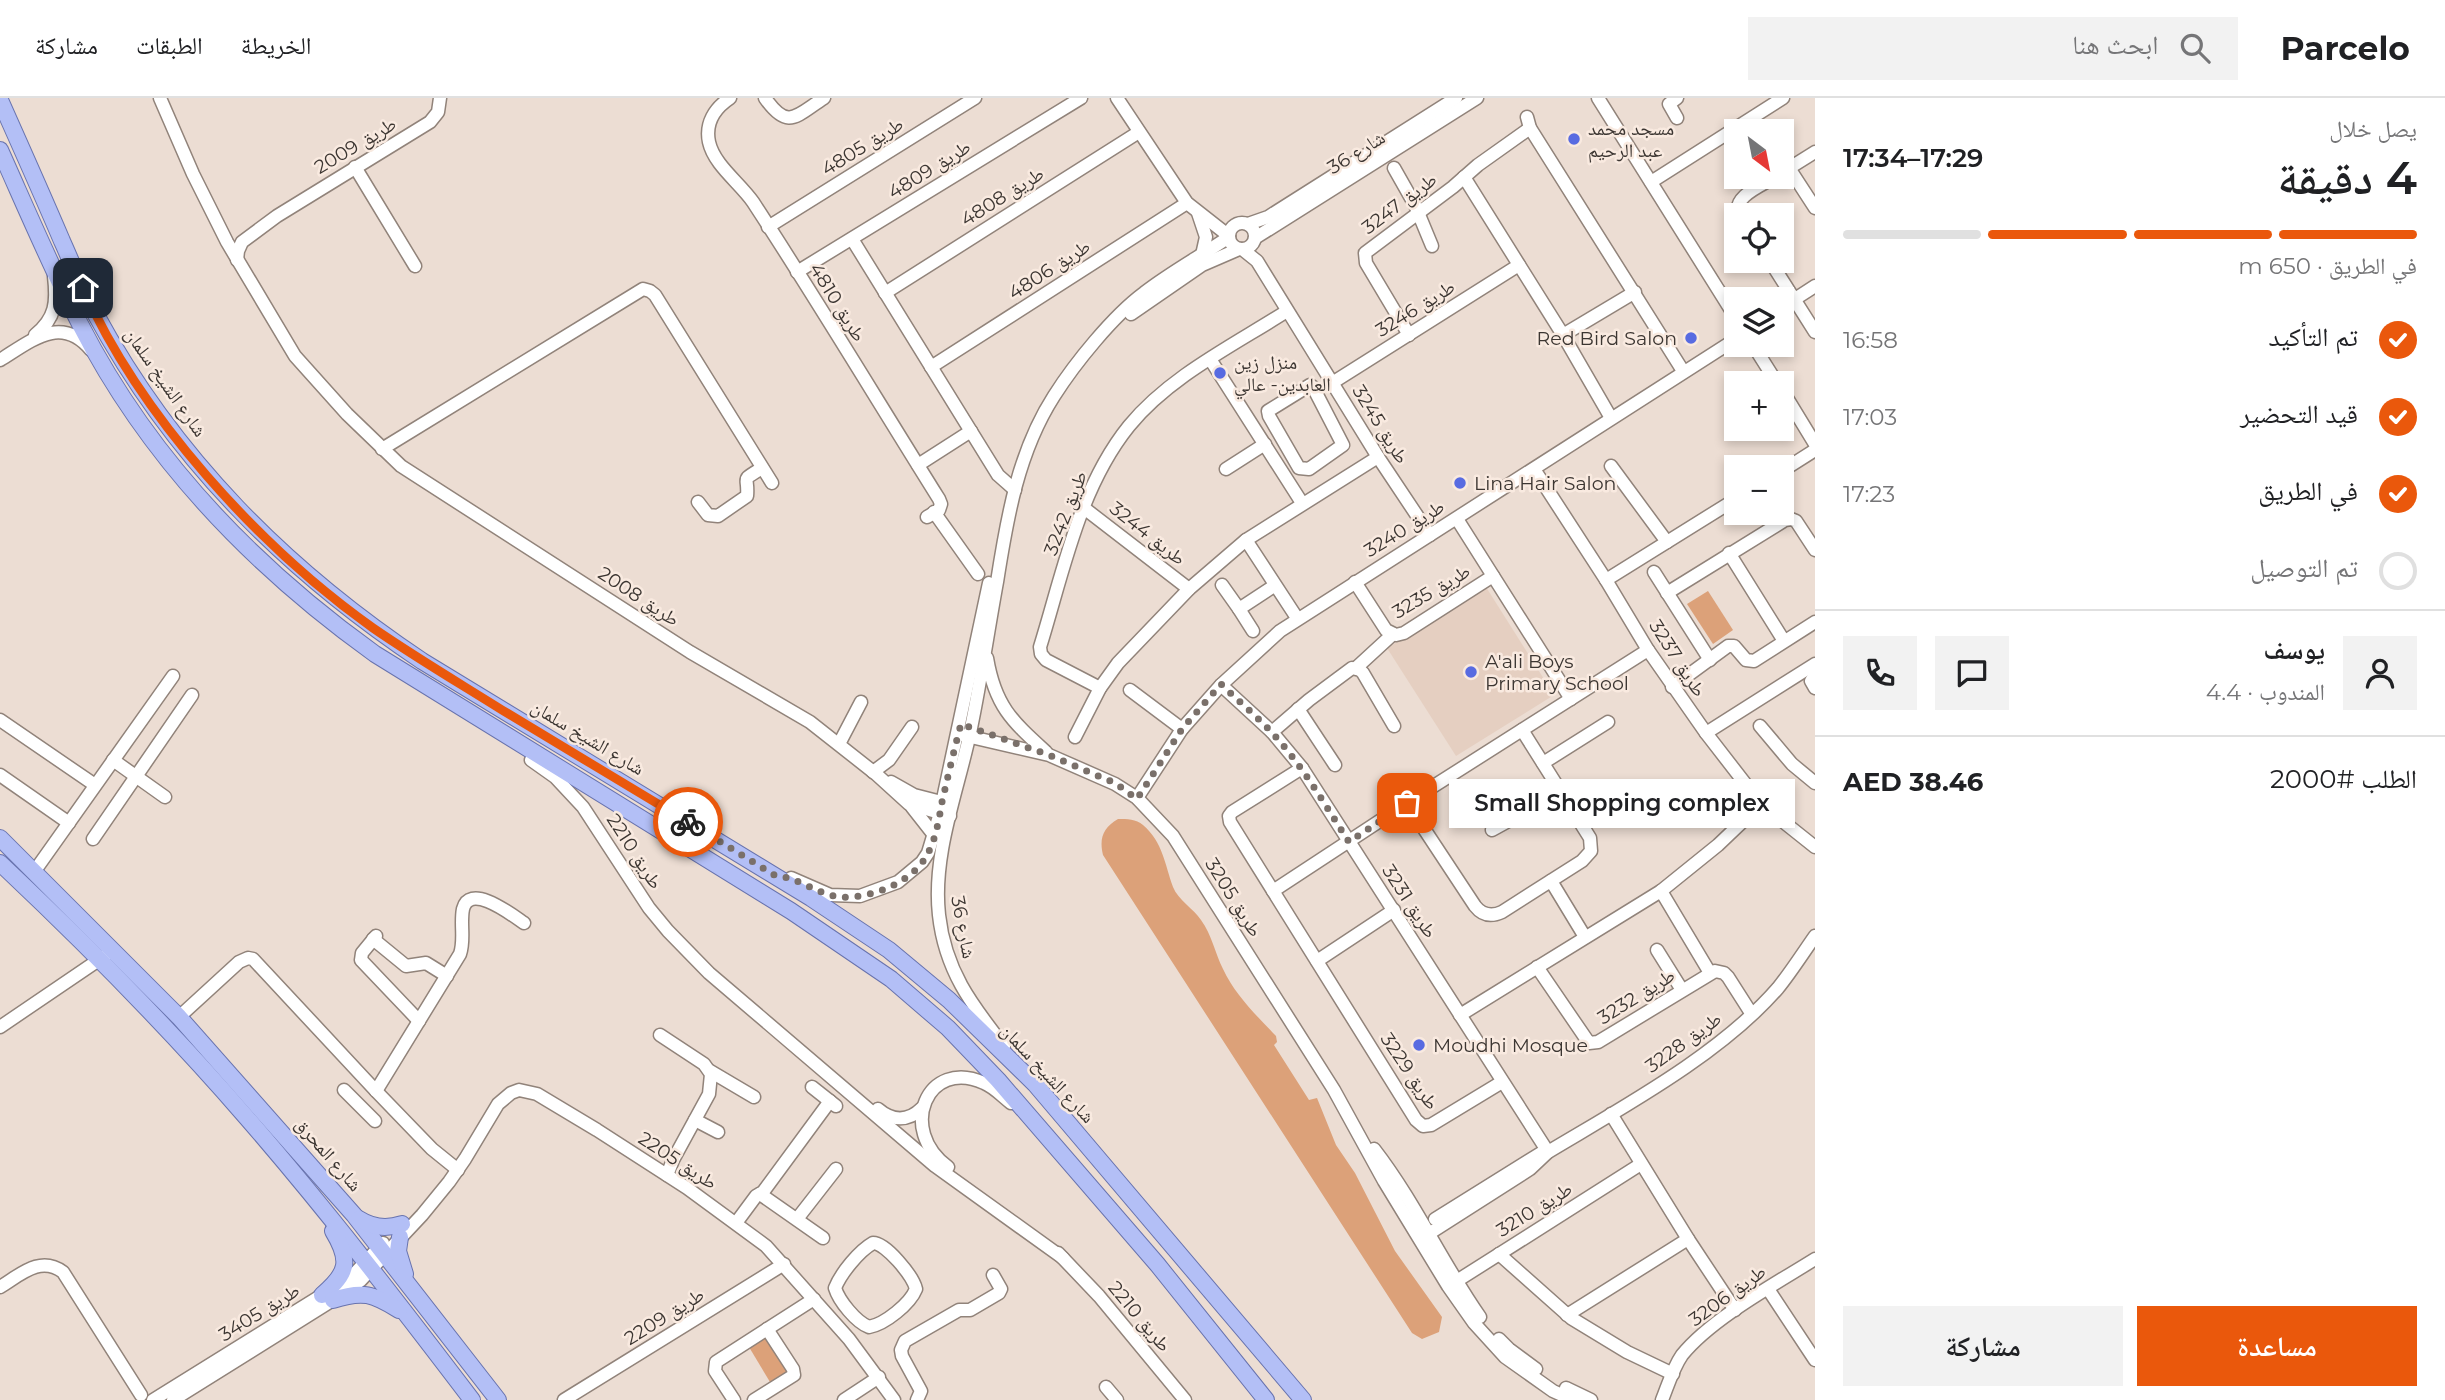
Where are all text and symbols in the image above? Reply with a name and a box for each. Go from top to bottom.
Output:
search box [1748,17,2238,80]
text: Parcelo [2280,28,2410,68]
text: ابحث هنا [2072,29,2158,61]
icon: search [2176,29,2214,67]
text: مشاركة [35,31,98,60]
text: الطبقات [136,31,203,60]
text: الخريطة [241,31,311,60]
street label: طريق 2009 [310,112,400,179]
street label: طريق 4805 [817,112,907,181]
text: يصل خلال [2329,115,2417,143]
place label: مسجد محمد عبد الرحيم [1588,117,1674,163]
north arrow [1724,119,1794,189]
map controls [1724,119,1794,525]
street label: شارع 36 [1323,126,1389,179]
marker: مسجد محمد عبد الرحيم [1566,131,1582,147]
street label: طريق 4809 [884,135,975,204]
text: 17:29–17:34 [1843,142,1983,174]
text: 4 دقيقة [2277,149,2417,206]
street label: طريق 4808 [957,162,1048,231]
street label: طريق 3247 [1357,168,1441,239]
button: locate [1724,203,1794,273]
street label: طريق 4806 [1004,234,1095,304]
text: في الطريق · 650 m [2238,252,2417,280]
pin [53,258,113,318]
street label: طريق 4810 [804,259,871,346]
icon: home [64,269,102,307]
street label: طريق 3246 [1371,275,1459,342]
button: layers [1724,287,1794,357]
text: تم التأكيد [2268,321,2358,353]
icon: check [2379,321,2417,359]
street label: شارع الشيخ سلمان [119,323,212,442]
text: 16:58 [1843,326,1898,354]
place label: Red Bird Salon [1536,327,1677,350]
marker: Red Bird Salon [1683,330,1699,346]
place label: منزل زين العابدين- عالي [1234,351,1331,400]
marker: منزل زين العابدين- عالي [1212,365,1228,381]
button: + [1724,371,1794,441]
street label: طريق 3245 [1347,381,1414,468]
text: قيد التحضير [2240,398,2358,430]
icon: check [2379,398,2417,436]
text: 17:03 [1843,403,1897,431]
button: − [1724,455,1794,525]
street label: طريق 3242 [1039,468,1092,558]
place label: Lina Hair Salon [1474,472,1616,495]
marker: Lina Hair Salon [1452,475,1468,491]
text: في الطريق [2258,475,2358,507]
icon: check [2379,475,2417,513]
text: 17:23 [1843,480,1895,508]
street label: طريق 3240 [1360,495,1449,562]
street label: طريق 3244 [1105,497,1190,570]
text: تم التوصيل [2250,552,2358,584]
street label: طريق 3235 [1388,559,1474,624]
street label: طريق 2008 [594,562,684,631]
street label: طريق 3237 [1644,616,1711,701]
text: يوسف [2264,634,2325,666]
button: phone [1843,636,1917,710]
button: chat [1935,636,2009,710]
button: person [2343,636,2417,710]
place label: A'ali Boys Primary School [1485,650,1629,695]
marker: A'ali Boys Primary School [1463,664,1479,680]
text: المندوب · 4.4 [2206,678,2325,706]
street label: شارع الشيخ سلمان [527,695,648,781]
text: الطلب #2000 [2270,763,2417,795]
text: AED 38.46 [1843,766,1983,798]
pin [1377,773,1437,833]
callout: Small Shopping complex [1449,778,1796,828]
icon: bag [1388,784,1426,822]
courier [653,787,723,857]
text: Small Shopping complex [1474,789,1770,817]
icon: bike [669,803,707,841]
street label: طريق 2210 [602,809,667,893]
street label: طريق 3205 [1200,854,1267,941]
street label: طريق 3231 [1377,860,1442,942]
street label: شارع 36 [946,894,981,960]
street label: طريق 3232 [1593,964,1679,1029]
street label: طريق 3228 [1641,1007,1726,1078]
street label: شارع الشيخ سلمان [995,1019,1100,1129]
street label: طريق 3229 [1376,1028,1444,1114]
place label: Moudhi Mosque [1433,1034,1588,1057]
marker: Moudhi Mosque [1411,1037,1427,1053]
street label: شارع المحرق [290,1113,367,1196]
street label: طريق 2205 [634,1127,721,1194]
street label: طريق 3210 [1492,1177,1576,1242]
street label: طريق 3206 [1684,1260,1770,1331]
street label: طريق 2210 [1104,1276,1176,1356]
street label: طريق 3405 [215,1279,304,1346]
street label: طريق 2209 [620,1283,708,1350]
button: مشاركة [1843,1306,2123,1386]
button: مساعدة [2137,1306,2417,1386]

